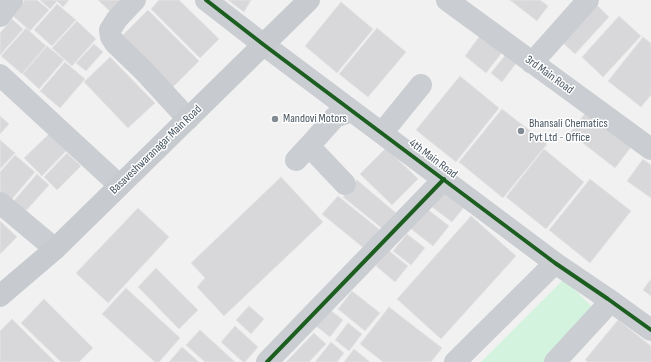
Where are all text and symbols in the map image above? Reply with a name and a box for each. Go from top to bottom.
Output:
street label: 3rd Main Road [522,53,576,97]
street label: Basaveshwaranagar Main Road [107,102,205,198]
place label: Mandovi Motors [283,112,347,126]
marker: Mandovi Motors [270,114,280,124]
place label: Bhansali Chematics Pvt Ltd - Office [529,117,608,145]
marker: Bhansali Chematics Pvt Ltd - Office [516,126,526,136]
street label: 4th Main Road [406,136,460,182]

